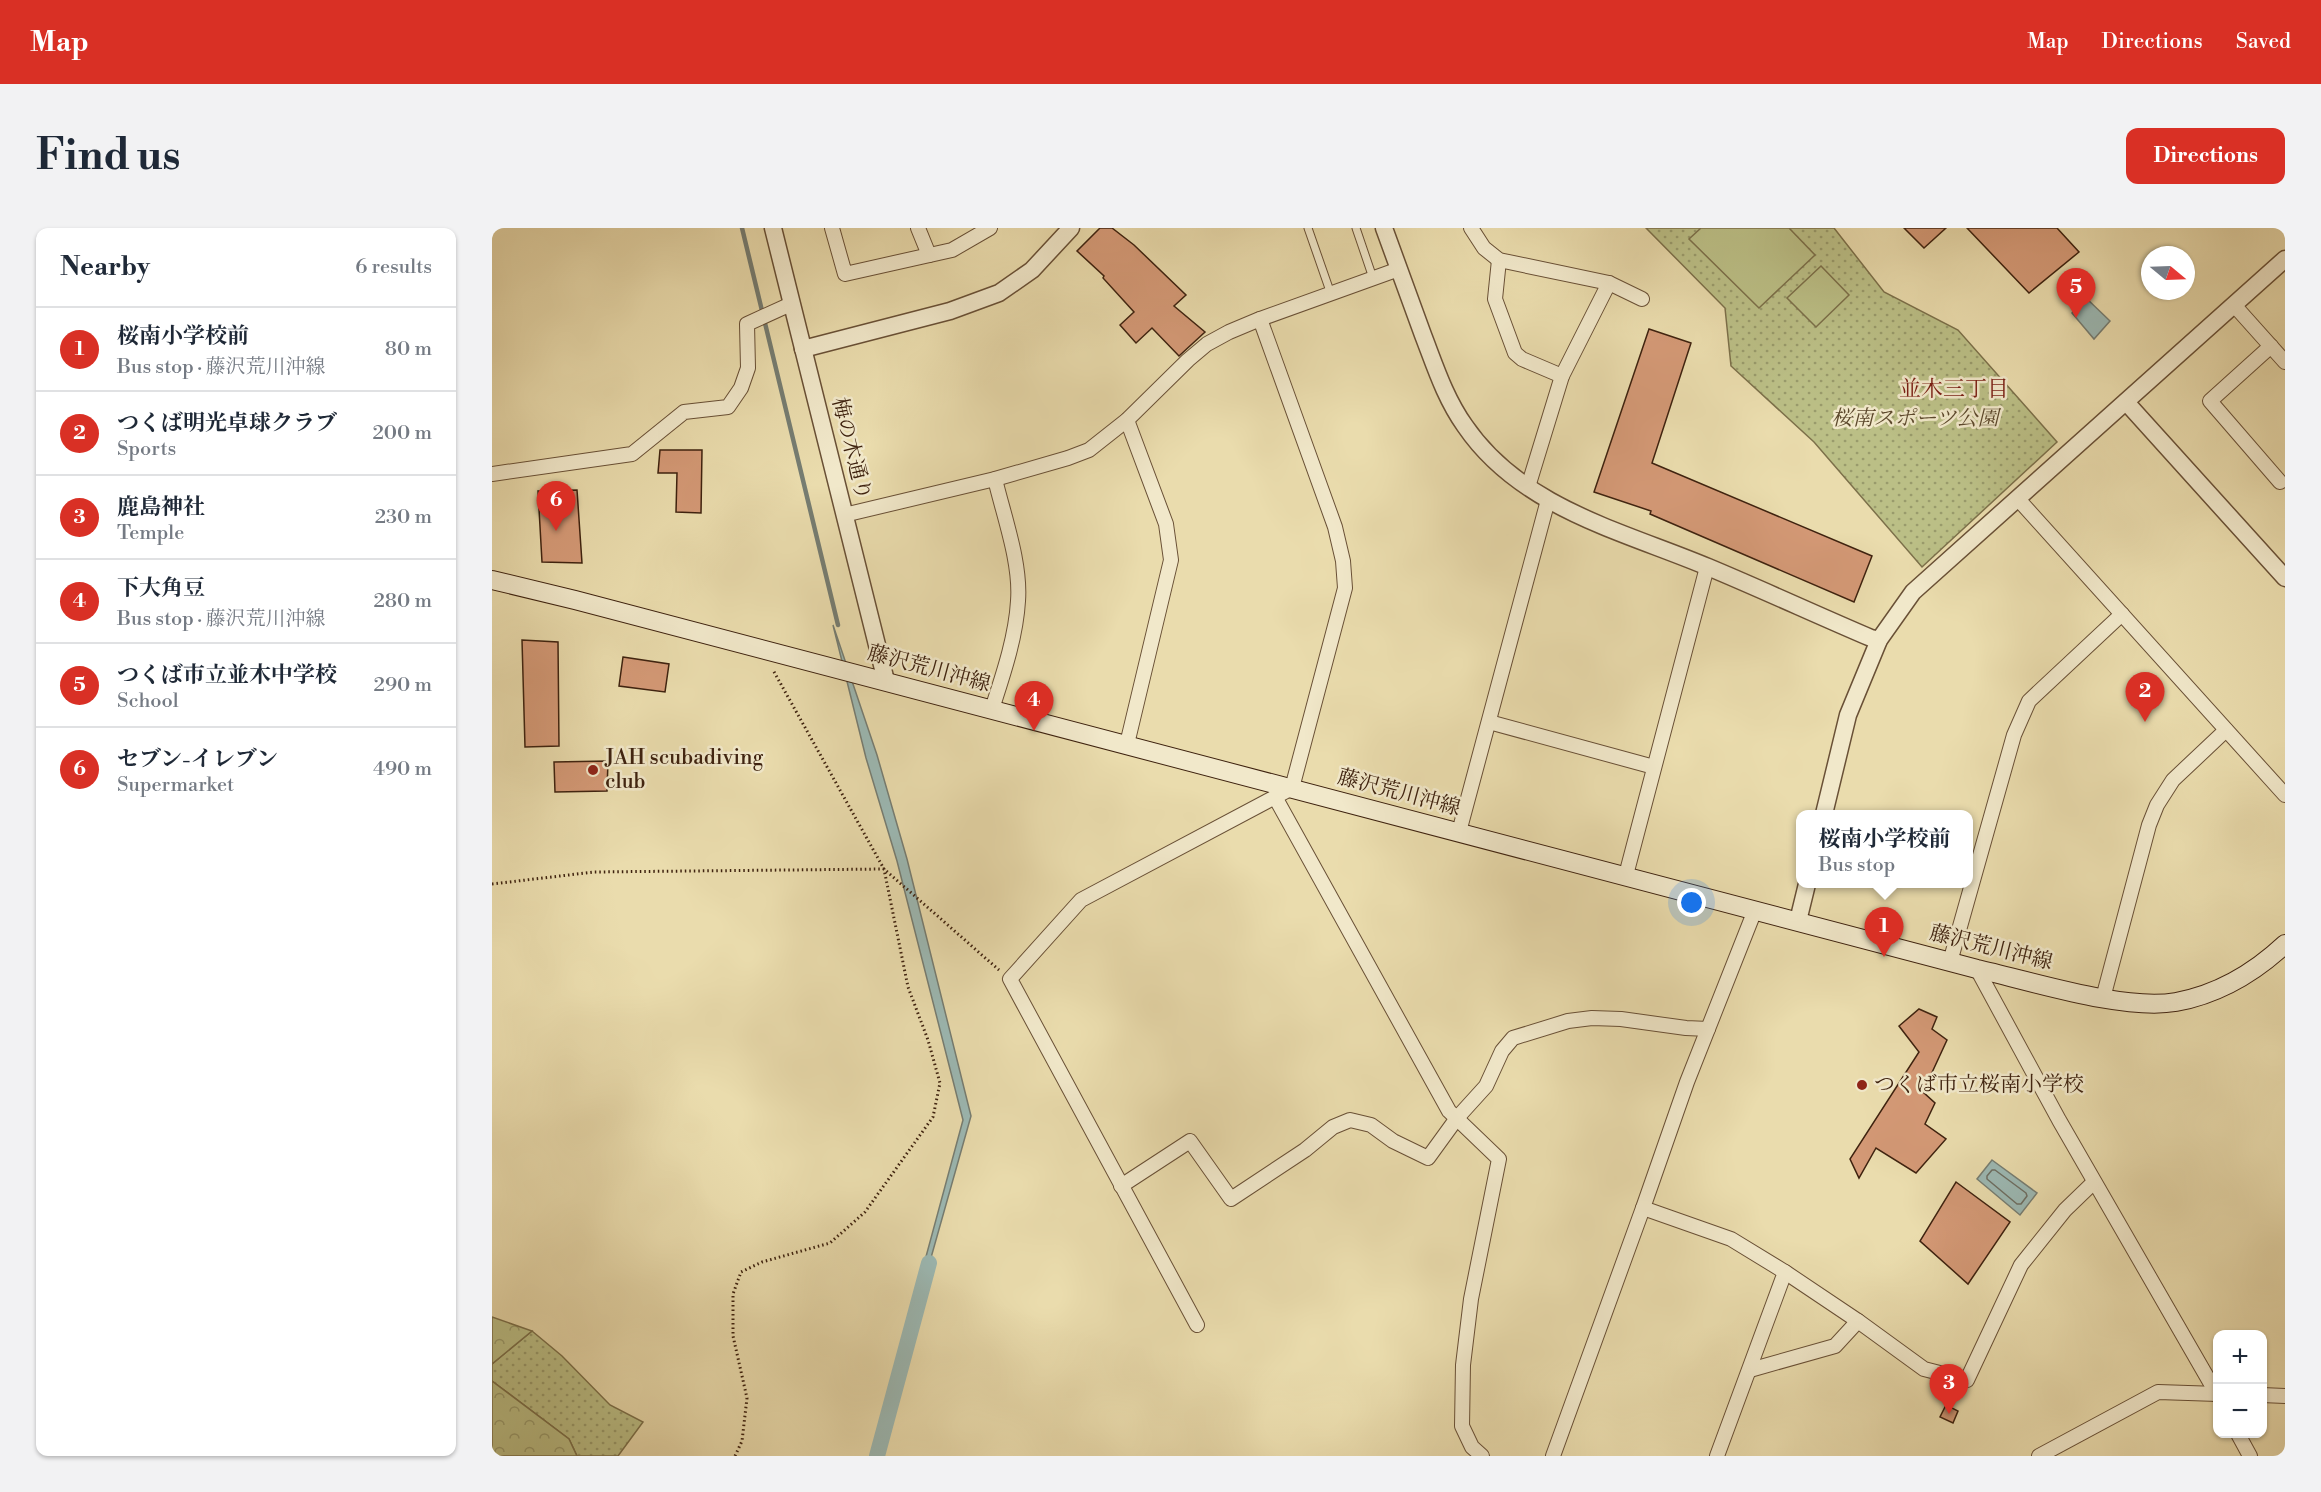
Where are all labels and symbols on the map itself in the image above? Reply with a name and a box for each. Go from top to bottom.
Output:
north arrow [2141,246,2195,300]
pin: 5 [2056,268,2096,318]
district label: 並木三丁目 [1899,376,2009,403]
street label: 梅の木通り [826,395,876,503]
park label: 桜南スポーツ公園 [1831,406,2002,432]
pin: 6 [536,482,576,531]
street label: 藤沢荒川沖線 [865,640,993,698]
pin: 2 [2126,672,2164,722]
pin: 4 [1014,682,1054,731]
place label: JAH scubadiving club [604,745,764,795]
marker: JAH scubadiving club [586,763,600,777]
street label: 藤沢荒川沖線 [1335,764,1463,822]
your location [1677,888,1706,917]
pin: 1 [1864,908,1904,957]
street label: 藤沢荒川沖線 [1927,920,2055,976]
place label: つくば市立桜南小学校 [1874,1072,2084,1098]
marker: つくば市立桜南小学校 [1855,1078,1869,1092]
pin: 3 [1930,1364,1968,1414]

